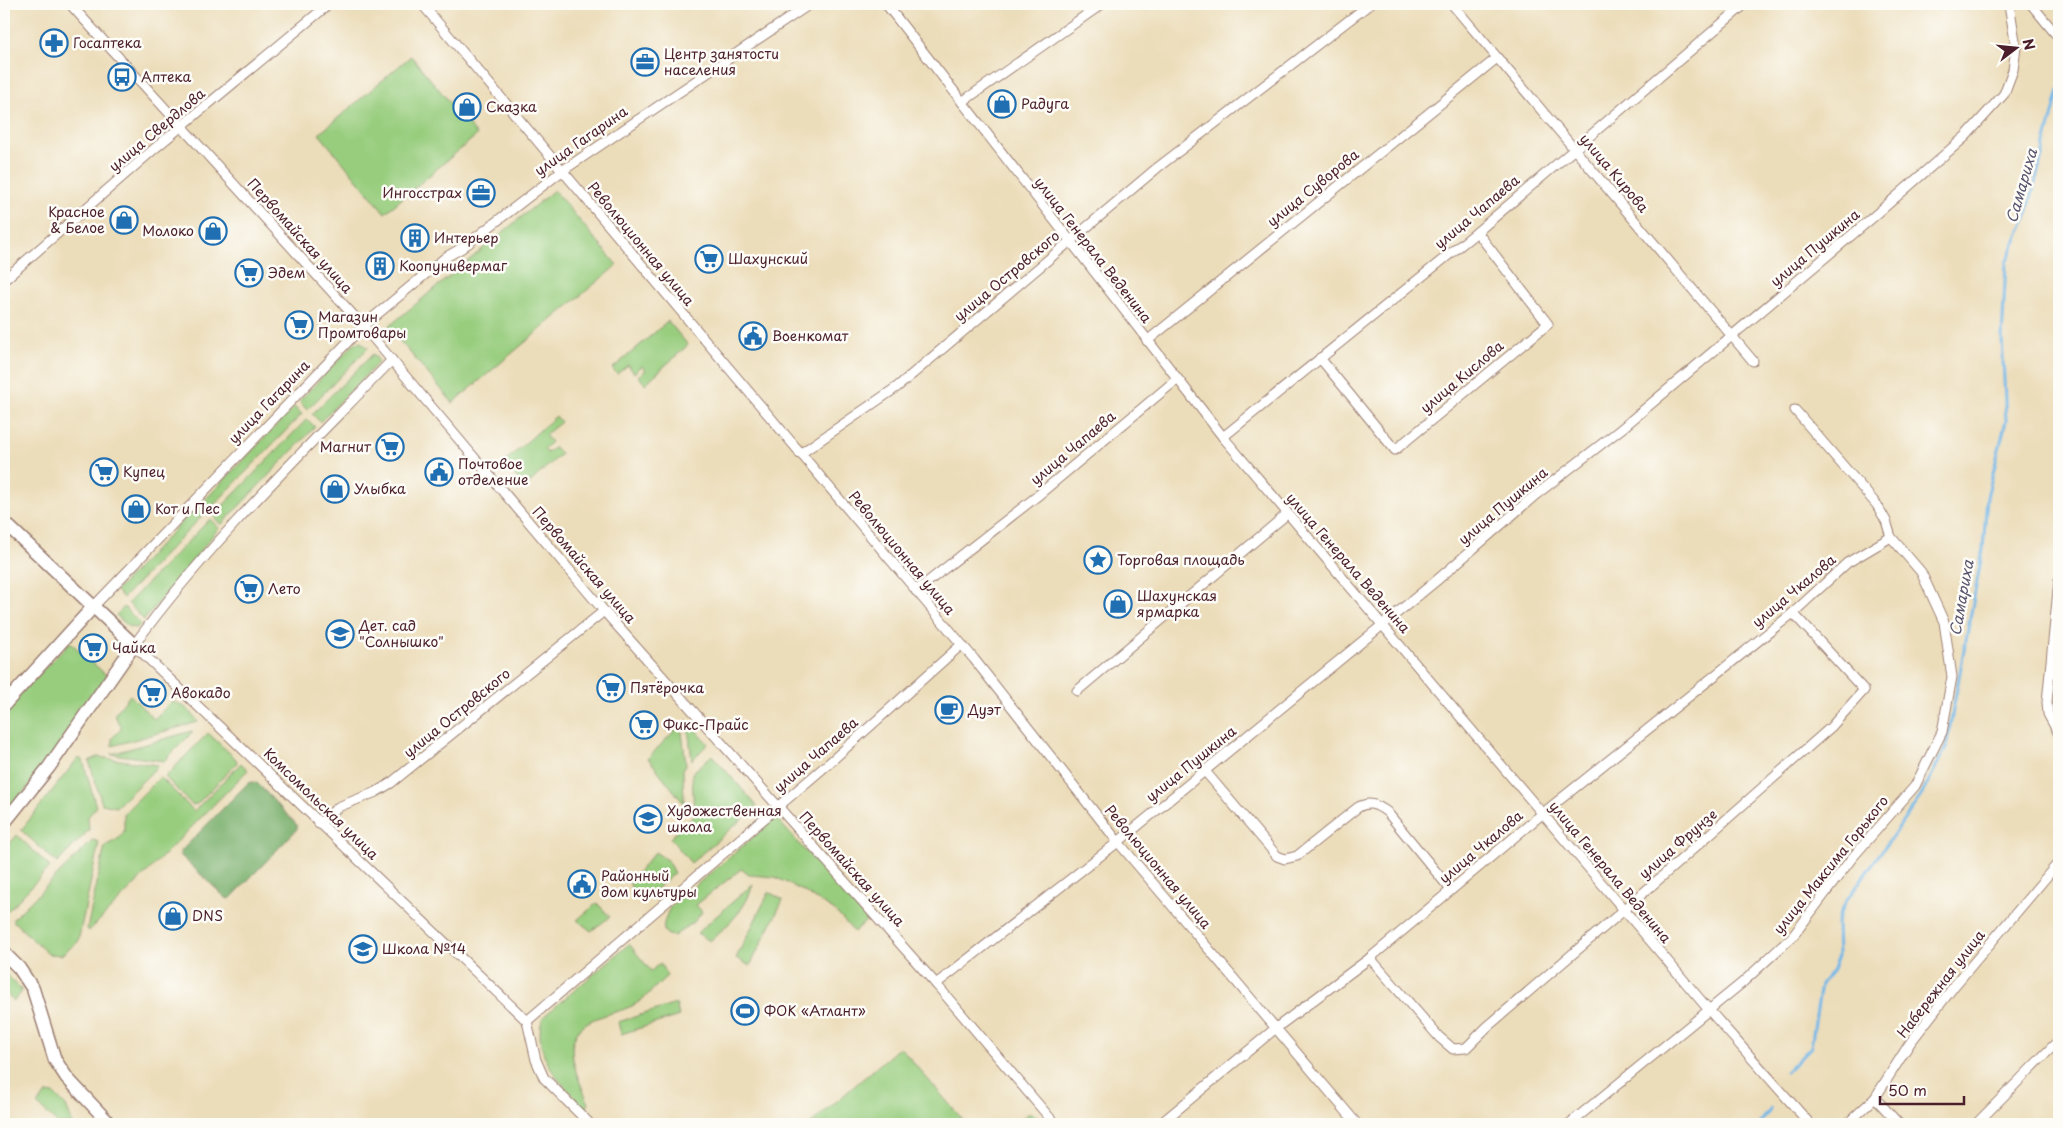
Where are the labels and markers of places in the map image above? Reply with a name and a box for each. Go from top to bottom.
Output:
pharmacy icon: Госаптека [39,28,69,58]
place label: Госаптека [73,32,142,53]
place label: Центр занятости населения [664,43,779,80]
office icon: Центр занятости населения [630,47,660,77]
bus stop icon: Аптека [107,62,137,92]
place label: Аптека [141,66,191,87]
shop icon: Радуга [987,89,1017,119]
shop icon: Сказка [452,92,482,122]
place label: Радуга [1021,93,1069,114]
place label: Сказка [486,96,537,117]
office icon: Ингосстрах [466,178,496,208]
place label: Ингосстрах [382,182,462,203]
place label: Красное & Белое [48,201,105,238]
shop icon: Красное & Белое [109,205,139,235]
shop icon: Молоко [198,216,228,246]
place label: Молоко [142,220,194,241]
building icon: Интерьер [400,223,430,253]
place label: Интерьер [434,227,499,248]
supermarket icon: Шахунский [694,244,724,274]
place label: Шахунский [728,248,808,269]
building icon: Коопунивермаг [365,251,395,281]
place label: Коопунивермаг [399,255,508,276]
supermarket icon: Эдем [234,258,264,288]
place label: Эдем [268,262,306,283]
place label: Магазин Промтовары [318,306,406,343]
supermarket icon: Магазин Промтовары [284,310,314,340]
public building icon: Военкомат [738,321,768,351]
place label: Военкомат [772,325,849,346]
supermarket icon: Магнит [375,432,405,462]
place label: Магнит [320,436,372,457]
place label: Почтовое отделение [458,453,529,490]
supermarket icon: Купец [89,457,119,487]
public building icon: Почтовое отделение [424,457,454,487]
place label: Купец [123,461,165,482]
shop icon: Улыбка [320,474,350,504]
place label: Улыбка [354,478,406,499]
shop icon: Кот и Пес [121,494,151,524]
place label: Кот и Пес [155,498,220,519]
place icon: Торговая площадь [1083,545,1113,575]
place label: Торговая площадь [1117,549,1245,570]
supermarket icon: Лето [234,574,264,604]
place label: Лето [268,578,301,599]
place label: Шахунская ярмарка [1137,585,1217,622]
shop icon: Шахунская ярмарка [1103,589,1133,619]
place label: Дет. сад "Солнышко" [358,615,444,652]
school or university icon: Дет. сад "Солнышко" [325,619,355,649]
supermarket icon: Чайка [78,633,108,663]
place label: Чайка [112,637,156,658]
supermarket icon: Пятёрочка [596,673,626,703]
place label: Пятёрочка [630,677,704,698]
supermarket icon: Авокадо [137,678,167,708]
place label: Авокадо [171,682,231,703]
cafe icon: Дуэт [934,695,964,725]
place label: Дуэт [967,699,1001,720]
supermarket icon: Фикс-Прайс [629,710,659,740]
place label: Фикс-Прайс [663,714,749,735]
place label: Художественная школа [667,800,782,837]
school or university icon: Художественная школа [633,804,663,834]
place label: Районный дом культуры [601,865,697,902]
public building icon: Районный дом культуры [567,869,597,899]
shop icon: DNS [158,901,188,931]
place label: DNS [192,905,223,926]
school or university icon: Школа №14 [348,934,378,964]
place label: Школа №14 [382,938,466,959]
sports icon: ФОК «Атлант» [730,996,760,1026]
place label: ФОК «Атлант» [764,1000,866,1021]

